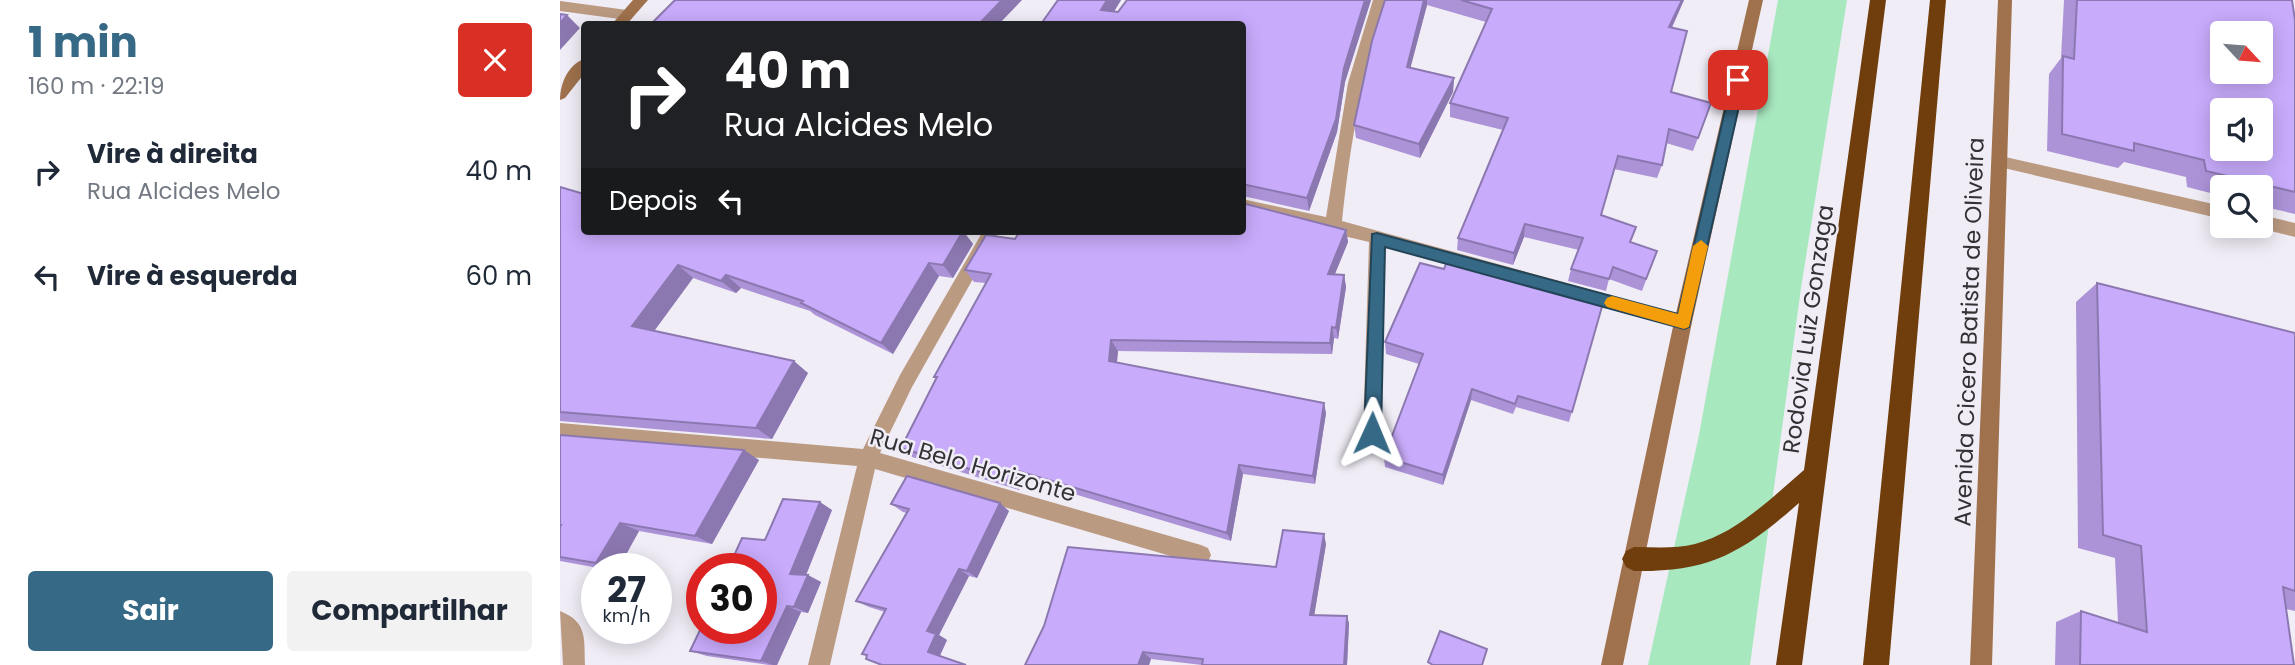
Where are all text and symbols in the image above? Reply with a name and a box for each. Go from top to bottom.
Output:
text: 1 min [28,13,138,72]
north arrow [2210,21,2273,84]
map controls [2210,21,2273,238]
button: close [458,23,532,97]
text: 40 m [724,37,851,105]
icon: right [609,49,700,140]
pin [1708,50,1768,110]
icon: arrive [1719,61,1757,99]
text: 160 m · 22:19 [28,70,165,102]
button: sound [2210,98,2273,161]
text: Rua Alcides Melo [724,102,993,147]
text: Vire à direita [87,136,258,172]
street label: Avenida Cicero Batista de Oliveira [1946,137,1992,527]
icon: right [28,153,66,191]
text: 40 m [466,153,532,189]
text: Rua Alcides Melo [87,175,281,207]
button: search [2210,175,2273,238]
icon: left [712,182,750,220]
text: Depois [609,183,698,219]
street label: Rodovia Luiz Gonzaga [1775,203,1841,455]
icon: left [28,258,66,296]
text: Vire à esquerda [87,258,298,294]
text: 60 m [465,258,532,294]
position arrow [1335,396,1409,470]
street label: Rua Belo Horizonte [866,420,1080,510]
speed limit sign: 30 [686,553,777,644]
text: 27 [607,565,646,614]
button: Sair [28,571,273,651]
button: Compartilhar [287,571,532,651]
text: km/h [603,603,650,628]

